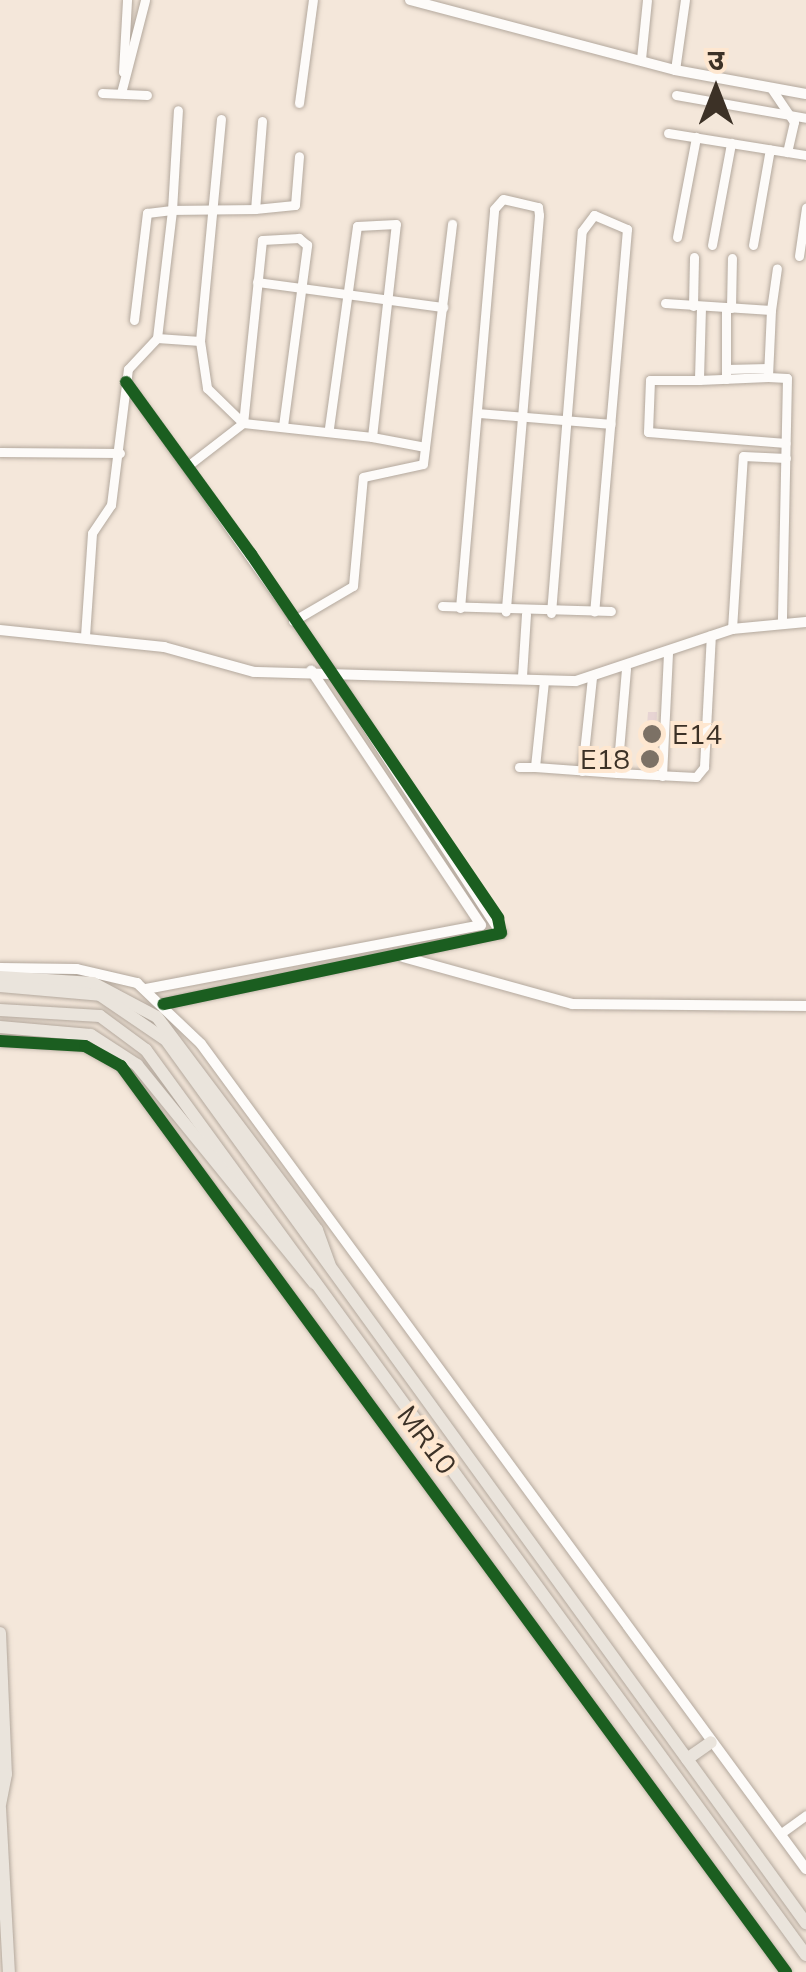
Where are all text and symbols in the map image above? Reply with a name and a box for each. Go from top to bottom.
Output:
north arrow [666,40,766,140]
text: उ [708,42,724,77]
place label: E14 [672,717,722,751]
marker: E14 [641,723,663,745]
place label: E18 [580,742,630,776]
marker: E18 [639,748,661,770]
street label: MR10 [390,1399,464,1481]

